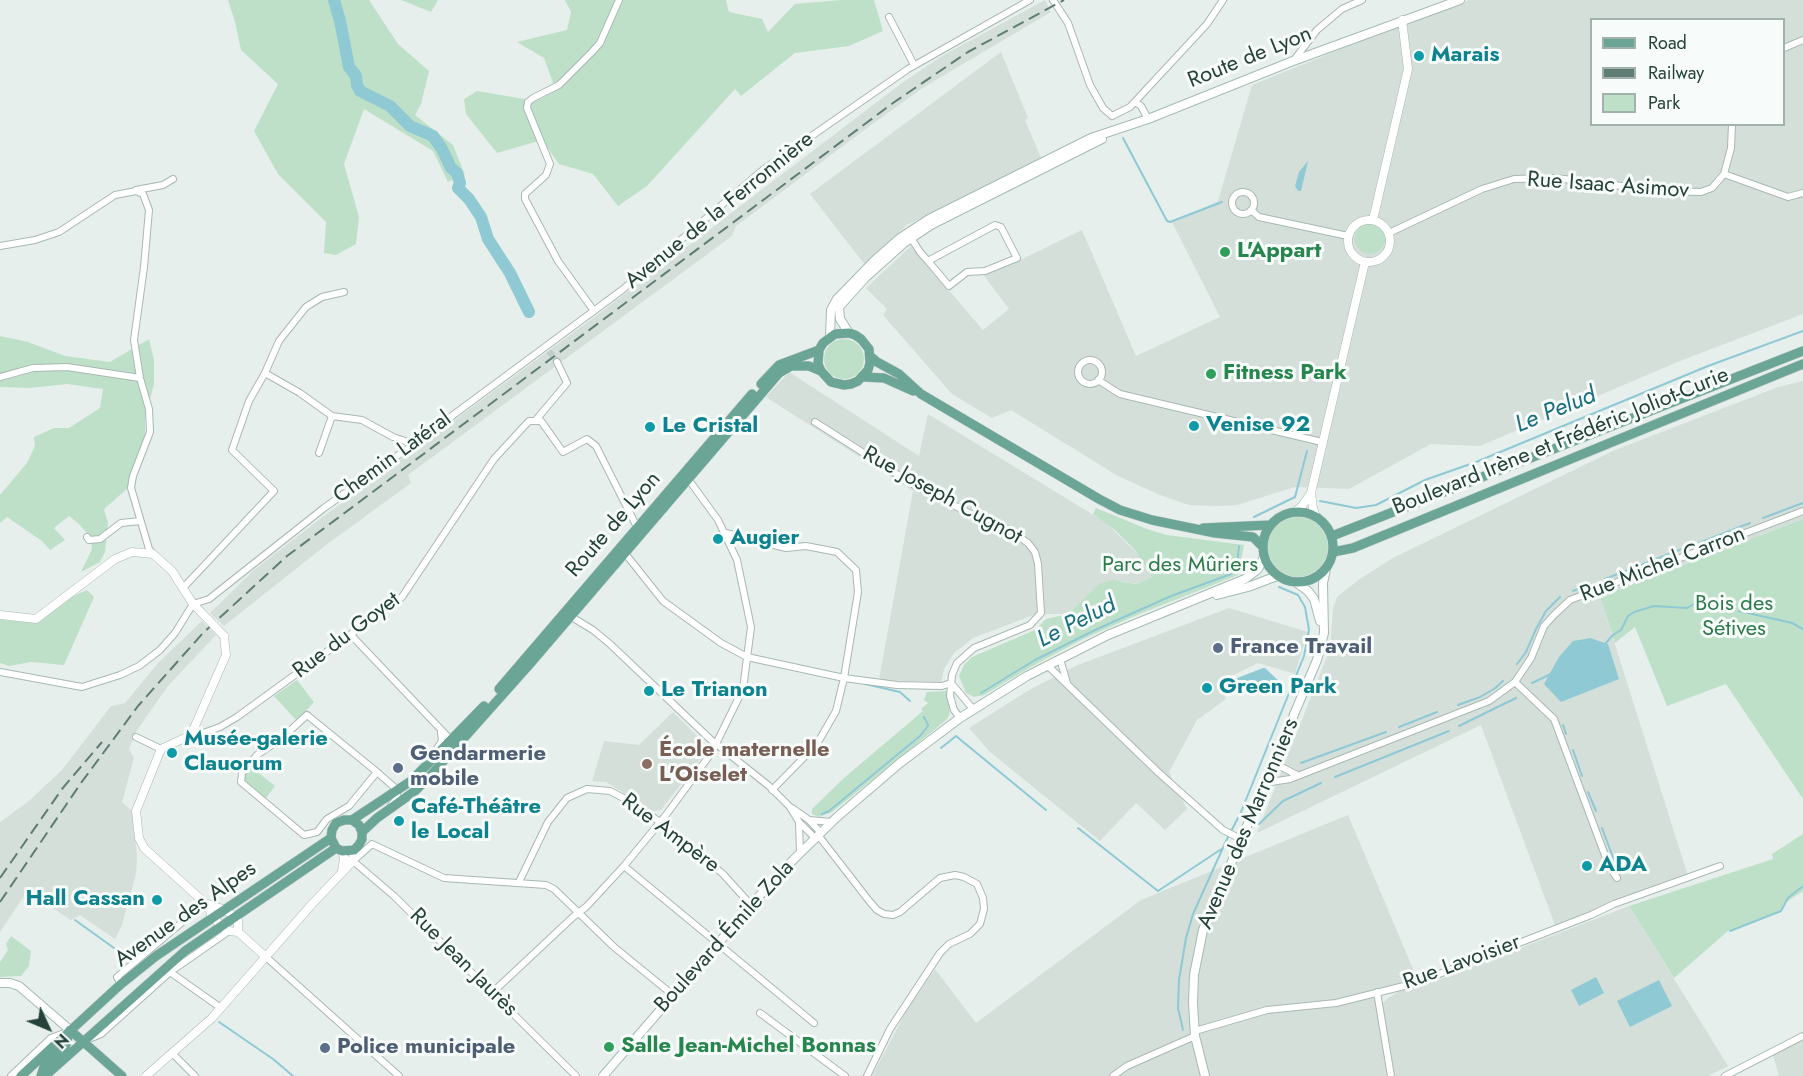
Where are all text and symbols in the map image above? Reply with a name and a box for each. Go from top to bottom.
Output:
legend [1590,18,1785,126]
street label: Route de Lyon [1184,21,1316,95]
text: Road [1648,30,1687,56]
place label: Marais [1431,43,1499,69]
marker: Marais [1412,49,1426,63]
text: Railway [1648,60,1704,86]
text: Park [1648,90,1680,116]
street label: Avenue de la Ferronnière [620,127,820,295]
street label: Rue Isaac Asimov [1526,167,1690,205]
place label: L'Appart [1237,239,1321,265]
marker: L'Appart [1218,245,1232,259]
place label: Fitness Park [1223,361,1347,387]
street label: Boulevard Irène et Frédéric Joliot-Curie [1389,362,1733,522]
marker: Fitness Park [1204,367,1218,381]
water label: Le Pelud [1511,382,1601,440]
street label: Chemin Latéral [329,406,457,510]
place label: Venise 92 [1206,413,1310,439]
place label: Le Cristal [662,414,758,440]
marker: Venise 92 [1187,419,1201,433]
marker: Le Cristal [643,420,657,434]
street label: Rue Joseph Cugnot [858,441,1026,551]
street label: Route de Lyon [561,467,667,583]
street label: Rue Michel Carron [1577,521,1749,609]
place label: Augier [730,526,800,552]
marker: Augier [711,532,725,546]
park label: Parc des Mûriers [1102,553,1258,579]
street label: Rue du Goyet [288,587,406,685]
water label: Le Pelud [1033,591,1121,655]
park label: Bois des Sétives [1695,592,1773,644]
place label: France Travail [1230,635,1372,661]
marker: France Travail [1211,641,1225,655]
place label: Green Park [1219,675,1337,701]
place label: Le Trianon [661,678,768,704]
marker: Green Park [1200,681,1214,695]
marker: Le Trianon [642,684,656,698]
street label: Avenue des Marronniers [1193,715,1305,933]
place label: Musée-galerie Clauorum [184,727,328,778]
place label: École maternelle L'Oiselet [659,738,830,790]
place label: Gendarmerie mobile [410,742,546,794]
marker: Musée-galerie Clauorum [165,746,179,760]
marker: École maternelle L'Oiselet [640,757,654,771]
marker: Gendarmerie mobile [391,761,405,775]
street label: Rue Ampère [616,789,724,879]
place label: Café-Théâtre le Local [411,795,541,846]
marker: Café-Théâtre le Local [392,814,406,828]
place label: ADA [1599,853,1647,879]
street label: Boulevard Émile Zola [650,855,800,1019]
street label: Avenue des Alpes [110,856,262,974]
marker: ADA [1580,859,1594,873]
place label: Hall Cassan [26,887,145,913]
marker: Hall Cassan [150,893,164,907]
street label: Rue Jean Jaurès [403,903,523,1023]
street label: Rue Lavoisier [1400,930,1524,996]
north arrow [18,998,78,1058]
text: N [49,1028,74,1053]
place label: Salle Jean-Michel Bonnas [621,1034,876,1060]
place label: Police municipale [337,1035,515,1061]
marker: Salle Jean-Michel Bonnas [602,1040,616,1054]
marker: Police municipale [318,1041,332,1055]

